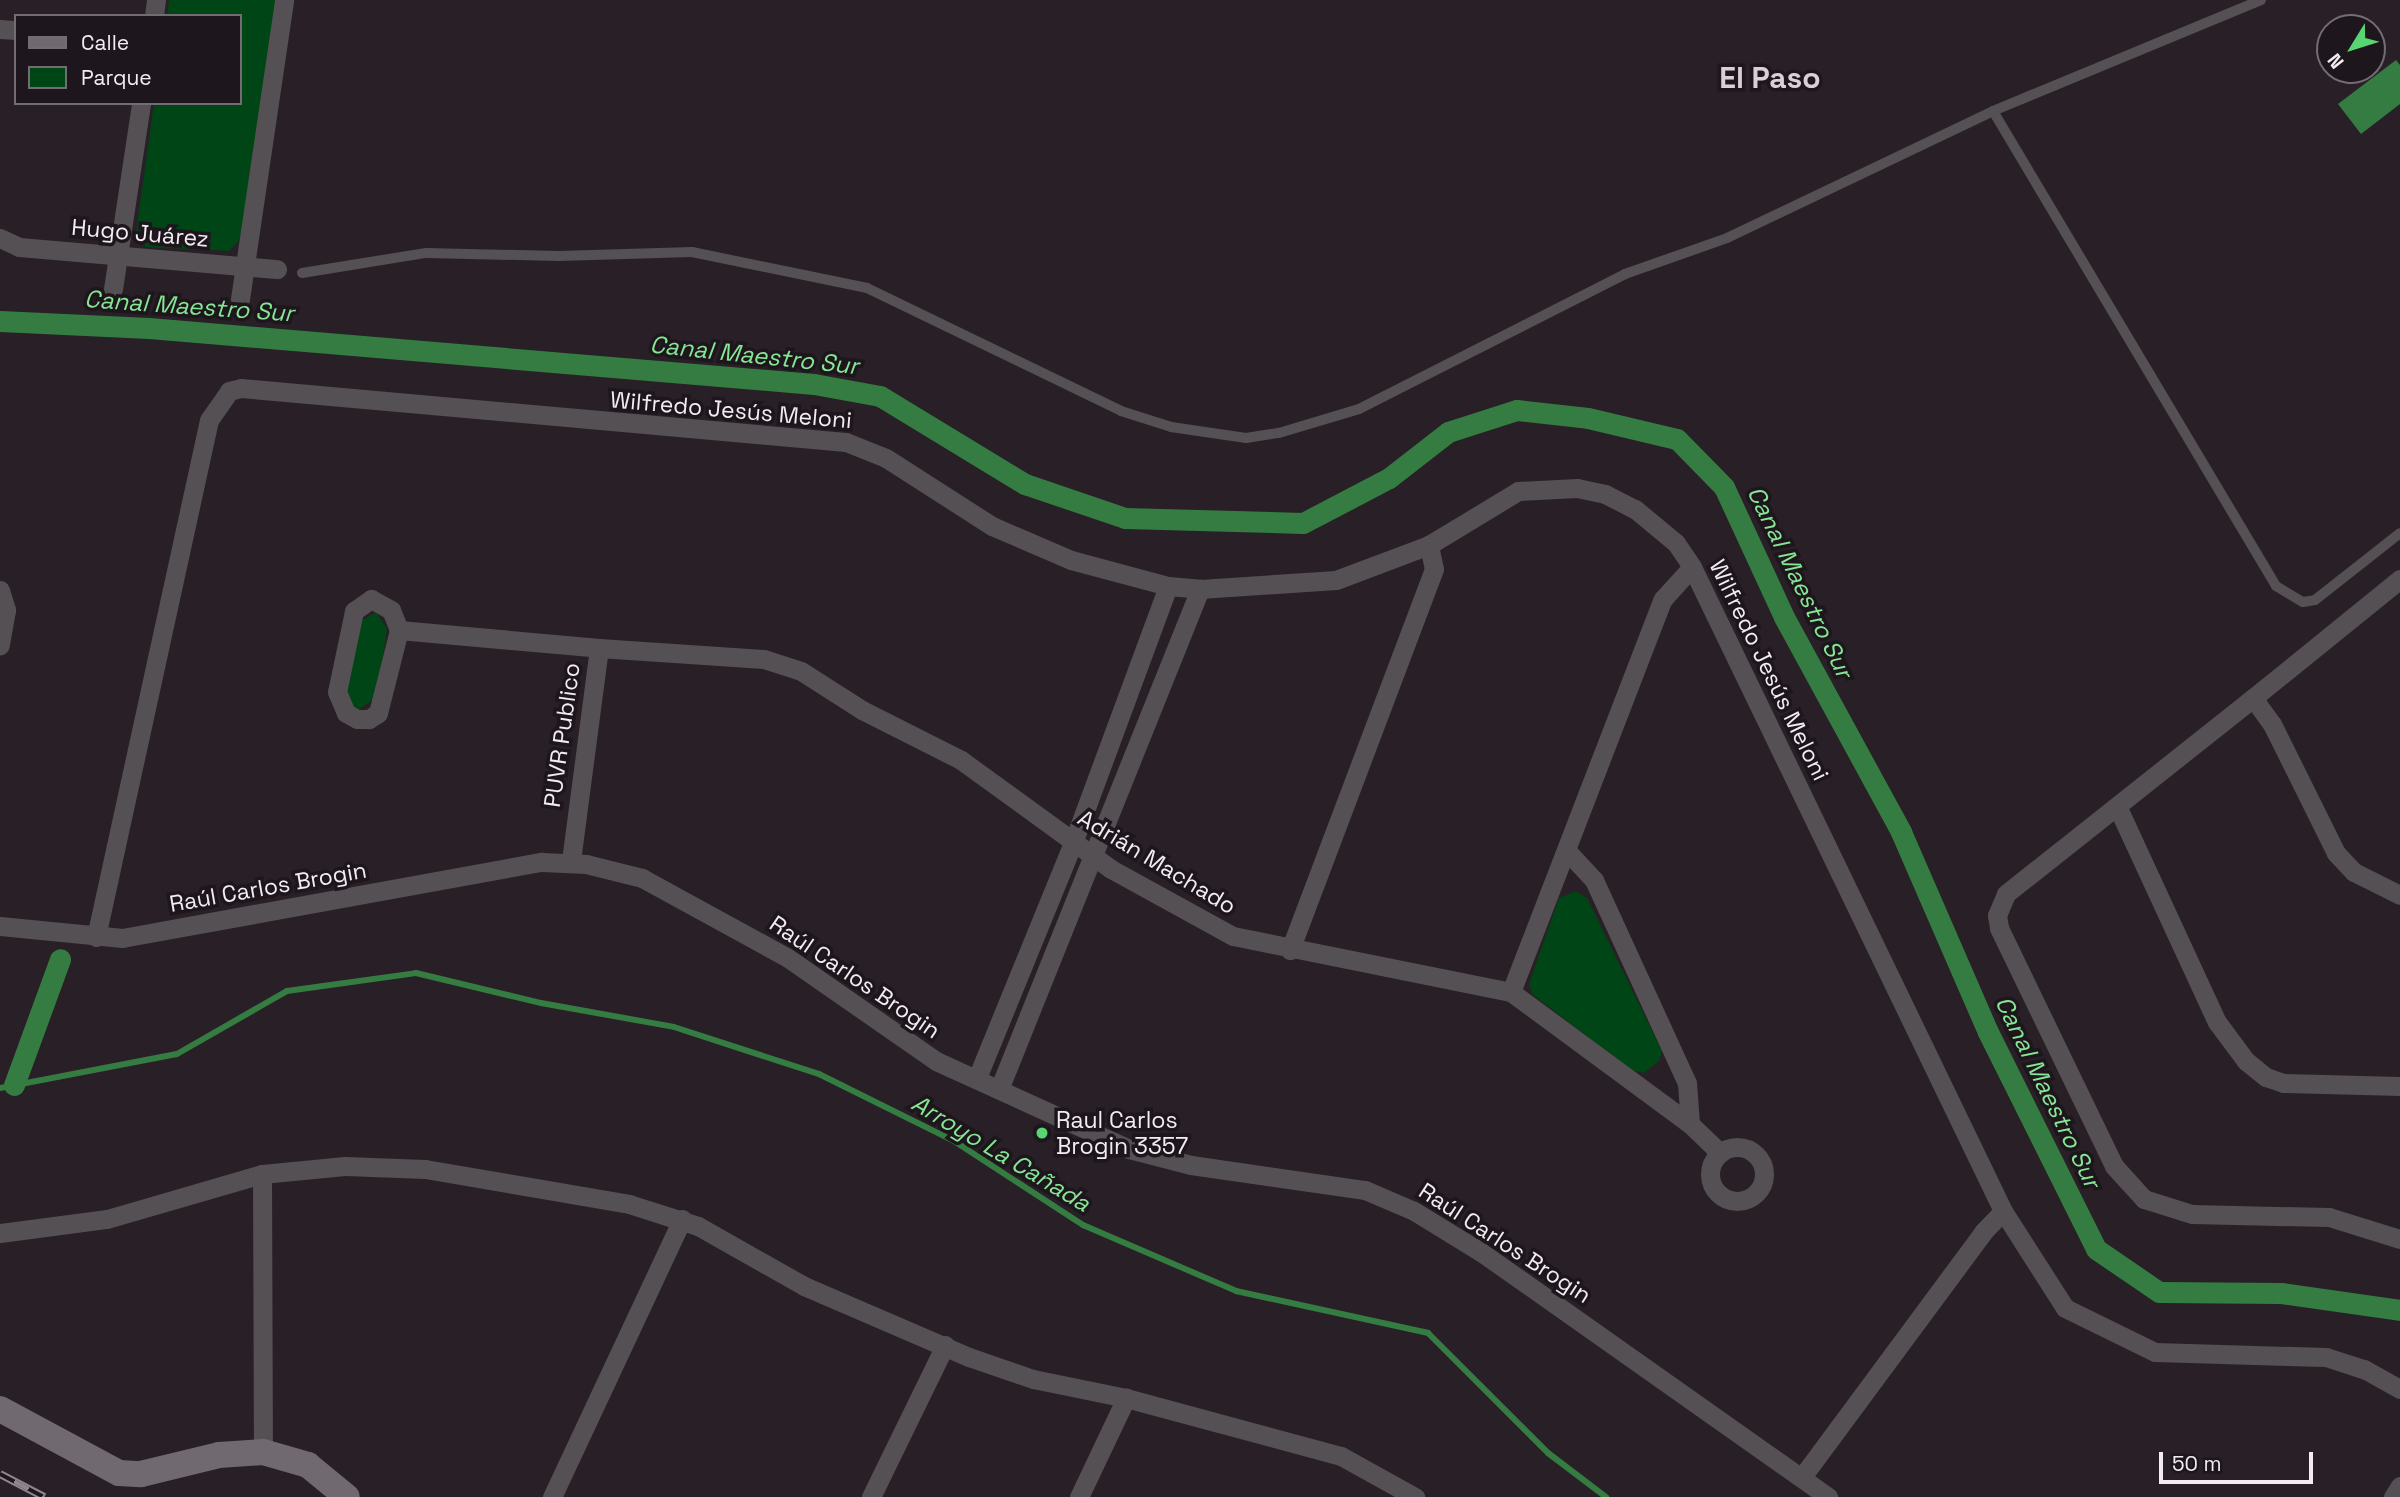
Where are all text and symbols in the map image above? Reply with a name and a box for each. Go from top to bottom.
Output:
legend [14,14,242,105]
north arrow [2316,14,2386,84]
text: Calle [81,29,129,56]
text: N [2322,48,2349,74]
district label: El Paso [1719,60,1821,96]
text: Parque [81,64,152,91]
street label: Hugo Juárez [70,213,210,253]
water label: Canal Maestro Sur [83,284,295,328]
water label: Canal Maestro Sur [648,330,860,380]
street label: Wilfredo Jesús Meloni [609,386,853,434]
water label: Canal Maestro Sur [1741,481,1859,683]
street label: Wilfredo Jesús Meloni [1703,555,1835,785]
street label: PUVR Publico [538,661,586,809]
street label: Adrián Machado [1073,804,1241,920]
street label: Raúl Carlos Brogin [167,856,369,918]
street label: Raúl Carlos Brogin [764,910,946,1044]
water label: Canal Maestro Sur [1989,991,2107,1193]
water label: Arroyo La Cañada [907,1088,1095,1218]
place label: Raul Carlos Brogin 3357 [1056,1106,1188,1160]
marker: Raul Carlos Brogin 3357 [1034,1125,1050,1141]
street label: Raúl Carlos Brogin [1414,1177,1596,1309]
scale bar [2162,1438,2316,1482]
text: 50 m [2172,1450,2222,1477]

